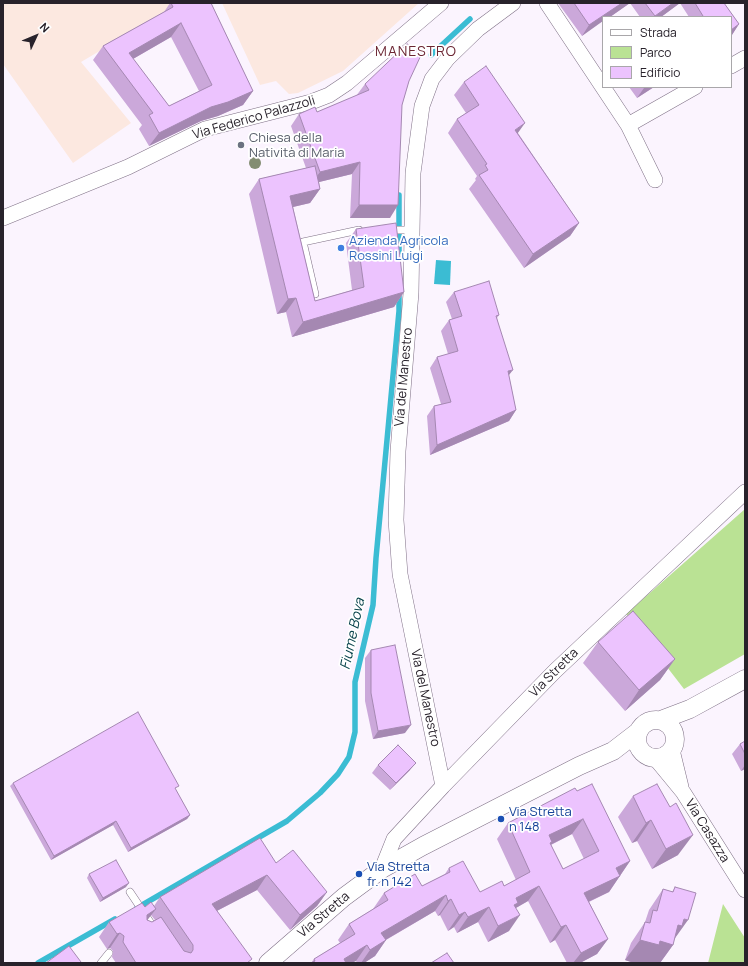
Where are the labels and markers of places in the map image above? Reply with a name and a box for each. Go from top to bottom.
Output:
place label: Chiesa della Natività di Maria [249,130,344,161]
marker: Chiesa della Natività di Maria [236,140,246,150]
place label: Azienda Agricola Rossini Luigi [349,233,448,264]
marker: Azienda Agricola Rossini Luigi [336,243,346,253]
place label: Via Stretta n 148 [509,804,572,835]
marker: Via Stretta n 148 [496,814,506,824]
place label: Via Stretta fr. n 142 [367,859,430,890]
marker: Via Stretta fr. n 142 [354,869,364,879]

